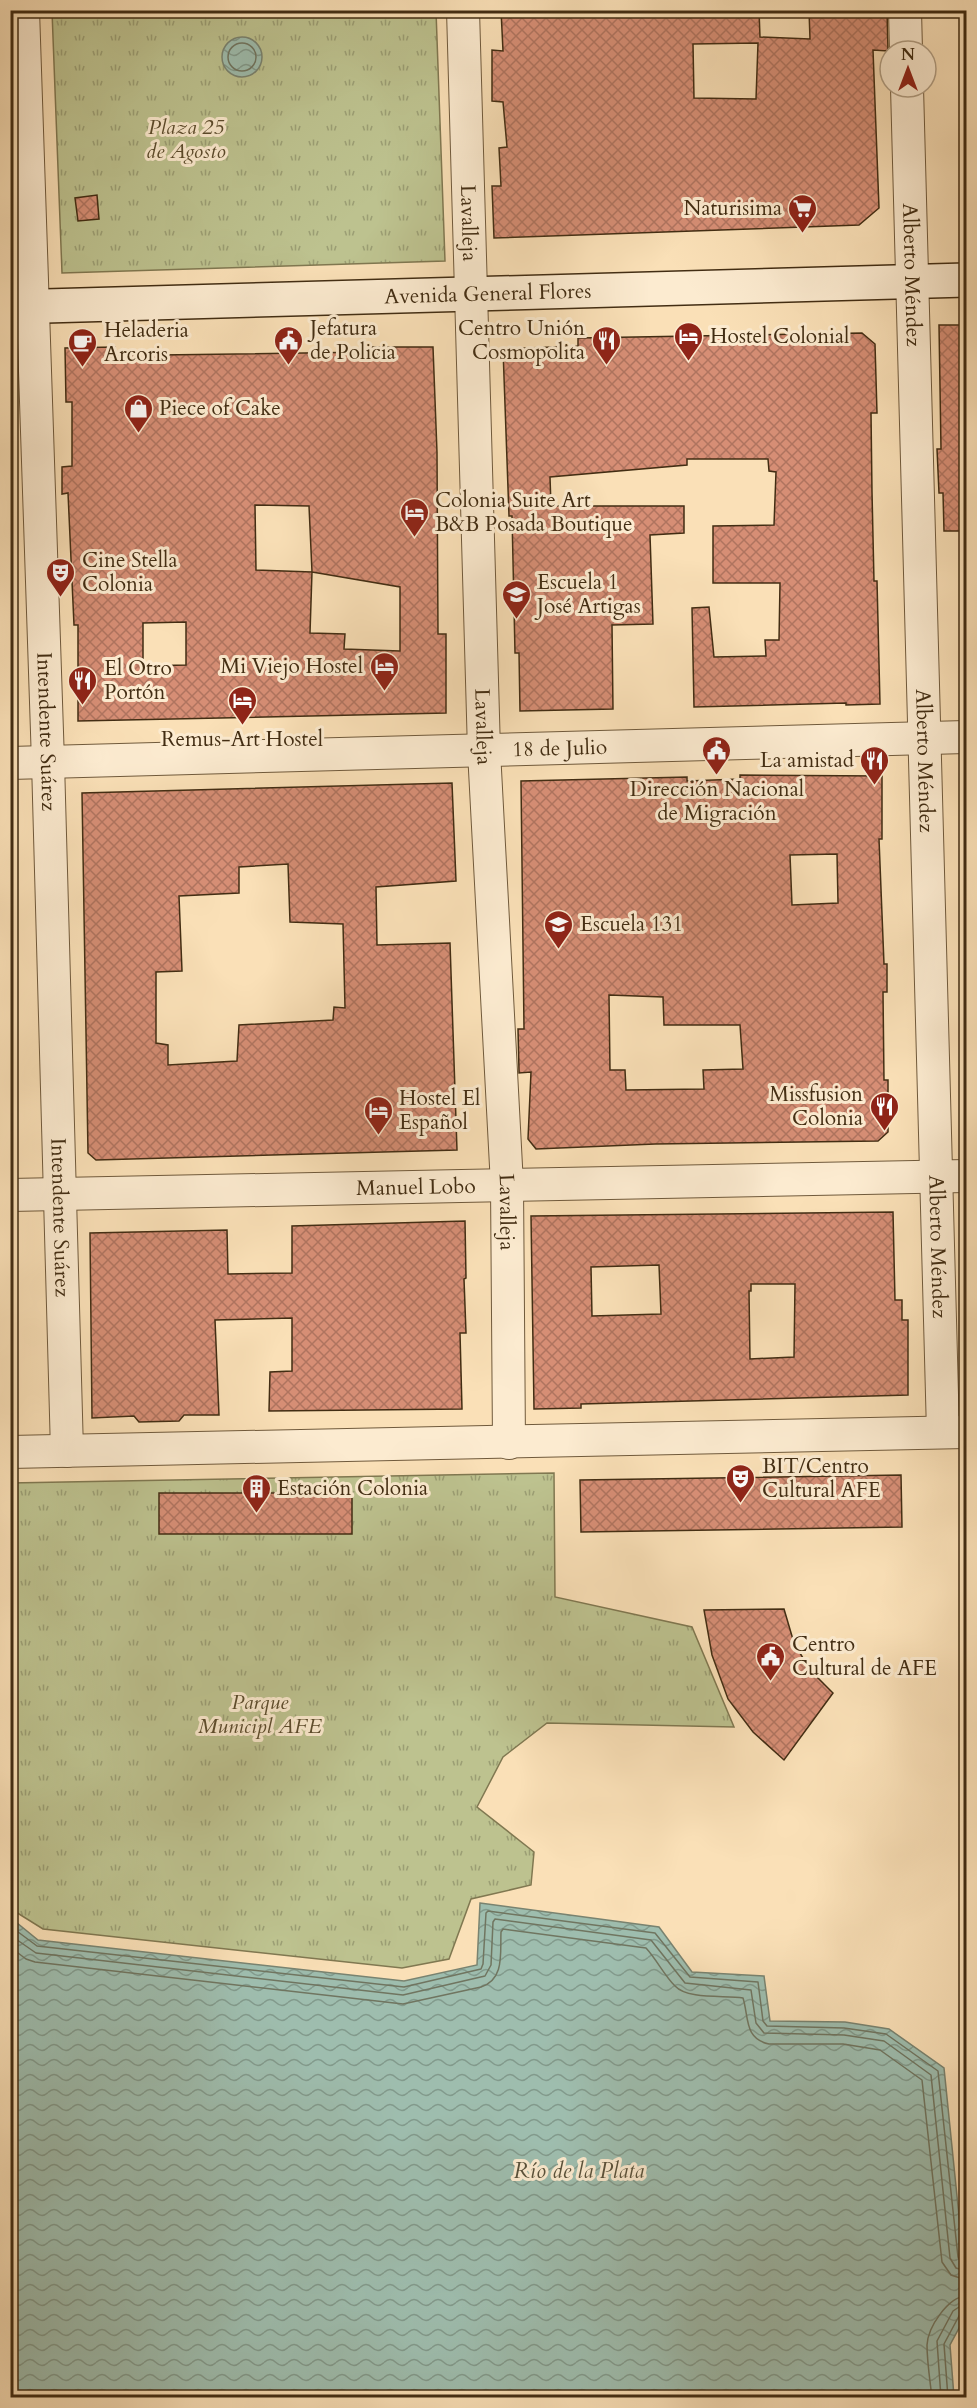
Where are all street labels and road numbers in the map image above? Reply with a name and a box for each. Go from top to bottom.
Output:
street label: Lavalleja [453,184,484,262]
street label: Alberto Méndez [895,203,928,348]
street label: Avenida General Flores [384,277,592,311]
street label: Intendente Suárez [29,651,63,812]
street label: Lavalleja [467,688,499,766]
street label: Alberto Méndez [908,688,941,834]
street label: 18 de Julio [512,733,608,764]
street label: Intendente Suárez [43,1137,77,1298]
street label: Manuel Lobo [356,1172,476,1203]
street label: Lavalleja [491,1173,522,1251]
street label: Alberto Méndez [921,1174,954,1319]

